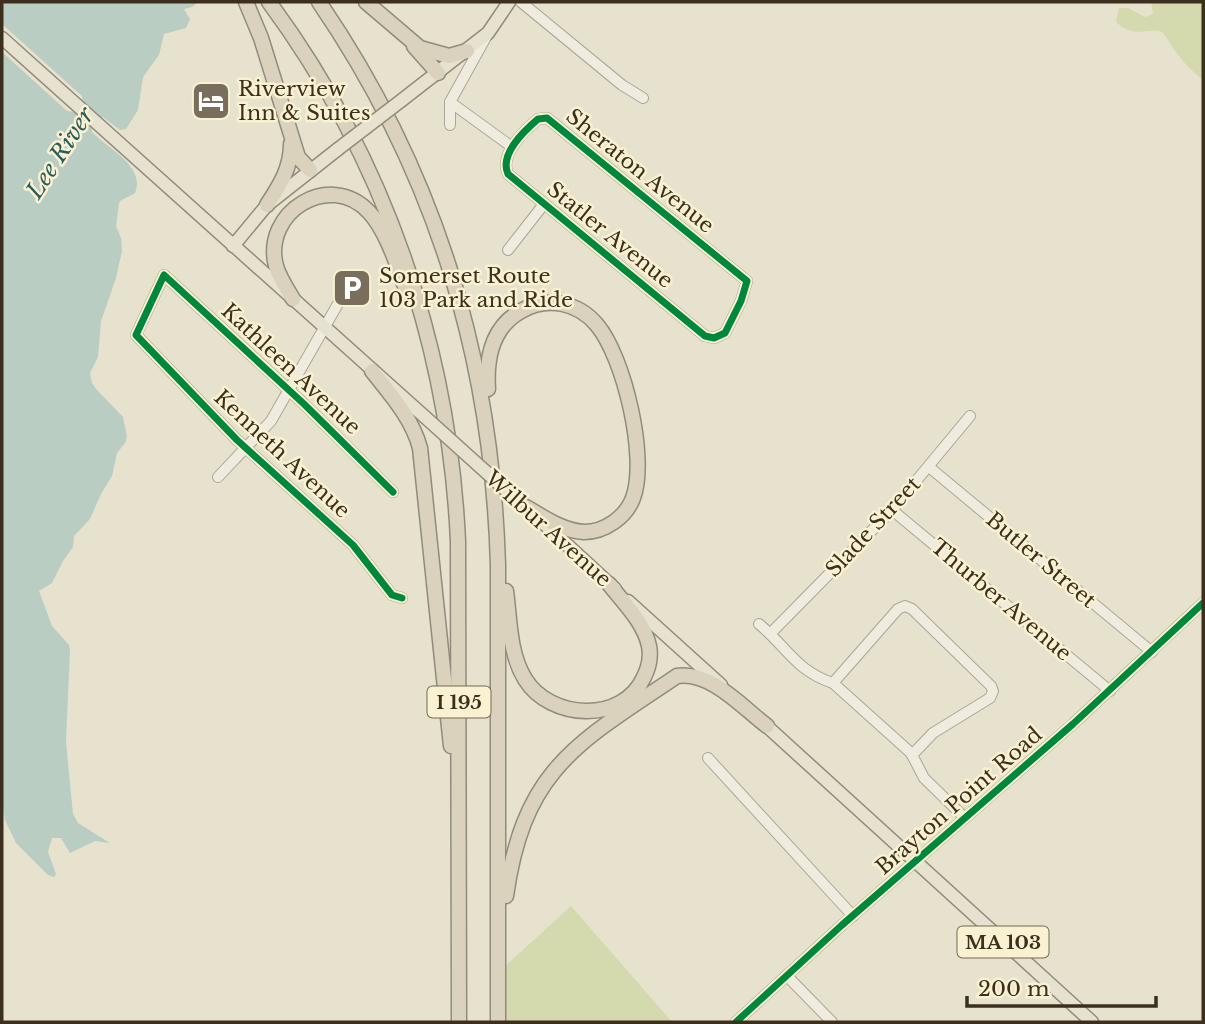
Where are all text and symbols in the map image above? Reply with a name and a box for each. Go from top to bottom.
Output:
place label: Riverview Inn & Suites [238,76,370,126]
hotel icon: Riverview Inn & Suites [190,80,232,122]
water label: Lee River [20,101,101,205]
street label: Sheraton Avenue [561,103,719,239]
street label: Statler Avenue [542,176,678,294]
place label: Somerset Route 103 Park and Ride [379,263,573,313]
parking icon: Somerset Route 103 Park and Ride [331,267,373,309]
street label: Kathleen Avenue [216,298,366,440]
street label: Kenneth Avenue [209,384,355,524]
street label: Wilbur Avenue [479,465,617,593]
street label: Slade Street [820,472,926,582]
street label: Butler Street [981,506,1101,614]
street label: Thurber Avenue [925,534,1077,666]
road number: I 195 [428,687,490,718]
street label: Brayton Point Road [871,722,1047,880]
road number: MA 103 [958,926,1048,958]
scale bar [967,964,1156,1008]
text: 200 m [978,976,1050,1002]

